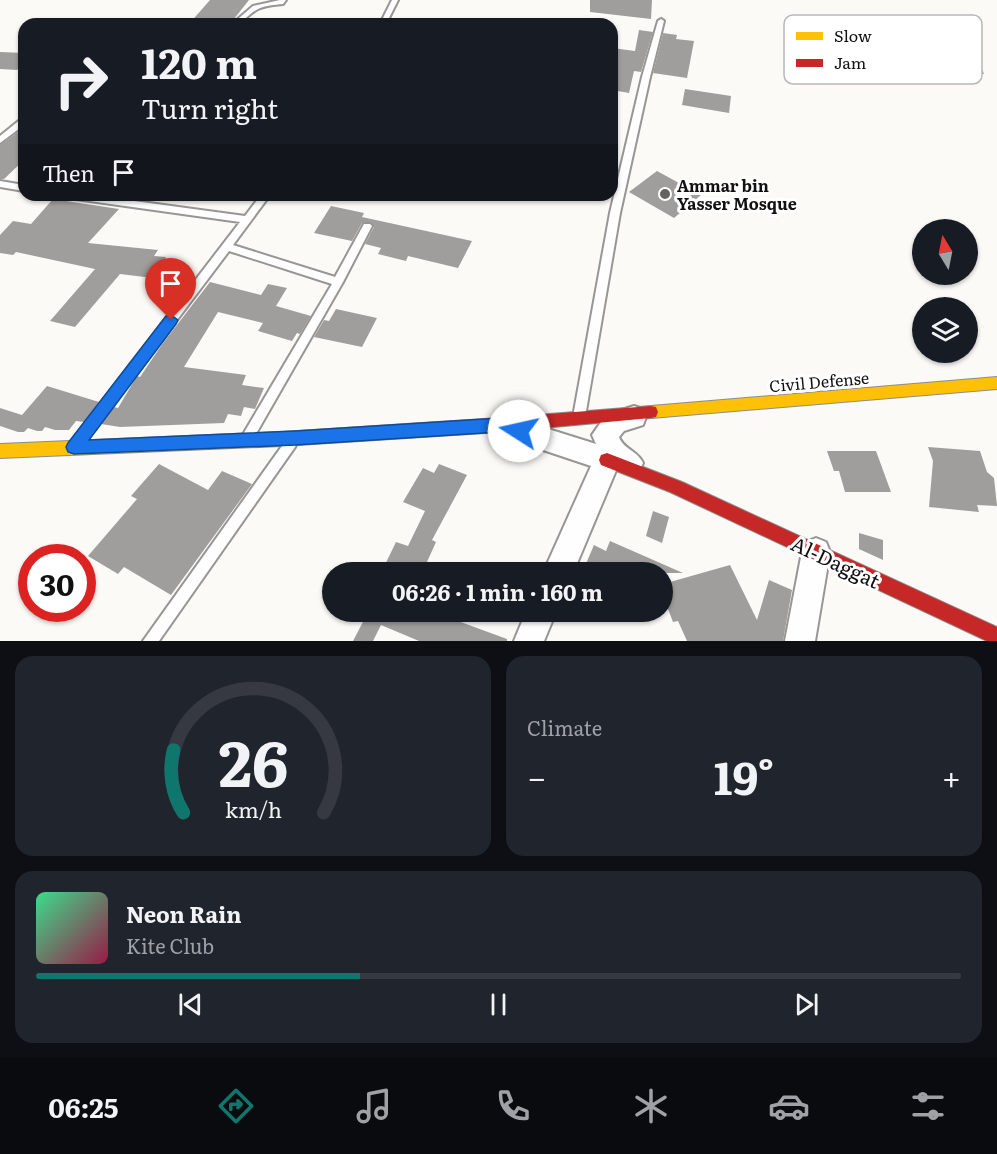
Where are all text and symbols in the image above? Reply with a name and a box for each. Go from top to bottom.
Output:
legend [784,15,982,84]
text: Slow [834,23,872,47]
text: 120 m [141,30,257,92]
icon: right [42,42,120,120]
text: Jam [834,50,867,74]
text: Turn right [141,87,278,127]
text: Then [42,156,95,189]
icon: arrive [107,156,140,189]
place label: Ammar bin Yasser Mosque [677,173,797,215]
marker: Ammar bin Yasser Mosque [658,187,672,201]
north arrow [912,219,978,285]
map controls [912,219,978,363]
pin [145,258,196,320]
icon: arrive [154,267,187,300]
button: layers [912,297,978,363]
street label: Civil Defense [768,365,870,397]
position arrow [487,399,551,463]
street label: Al-Daggat [787,527,885,595]
speed limit sign: 30 [18,544,96,622]
text: 06:26 · 1 min · 160 m [392,575,603,608]
text: Climate [527,712,602,742]
text: 26 [218,714,288,806]
text: 19° [714,742,774,809]
text: − [527,751,546,800]
text: + [942,751,961,800]
text: km/h [224,793,282,825]
text: Neon Rain [126,897,242,930]
text: Kite Club [126,930,214,960]
icon: previous [174,988,207,1021]
icon: pause [482,988,515,1021]
icon: next [790,988,823,1021]
icon: directions [215,1085,257,1127]
icon: music [353,1085,395,1127]
icon: phone [492,1085,534,1127]
icon: climate [630,1085,672,1127]
icon: car [768,1085,810,1127]
icon: filters [907,1085,949,1127]
text: 06:25 [48,1086,118,1126]

